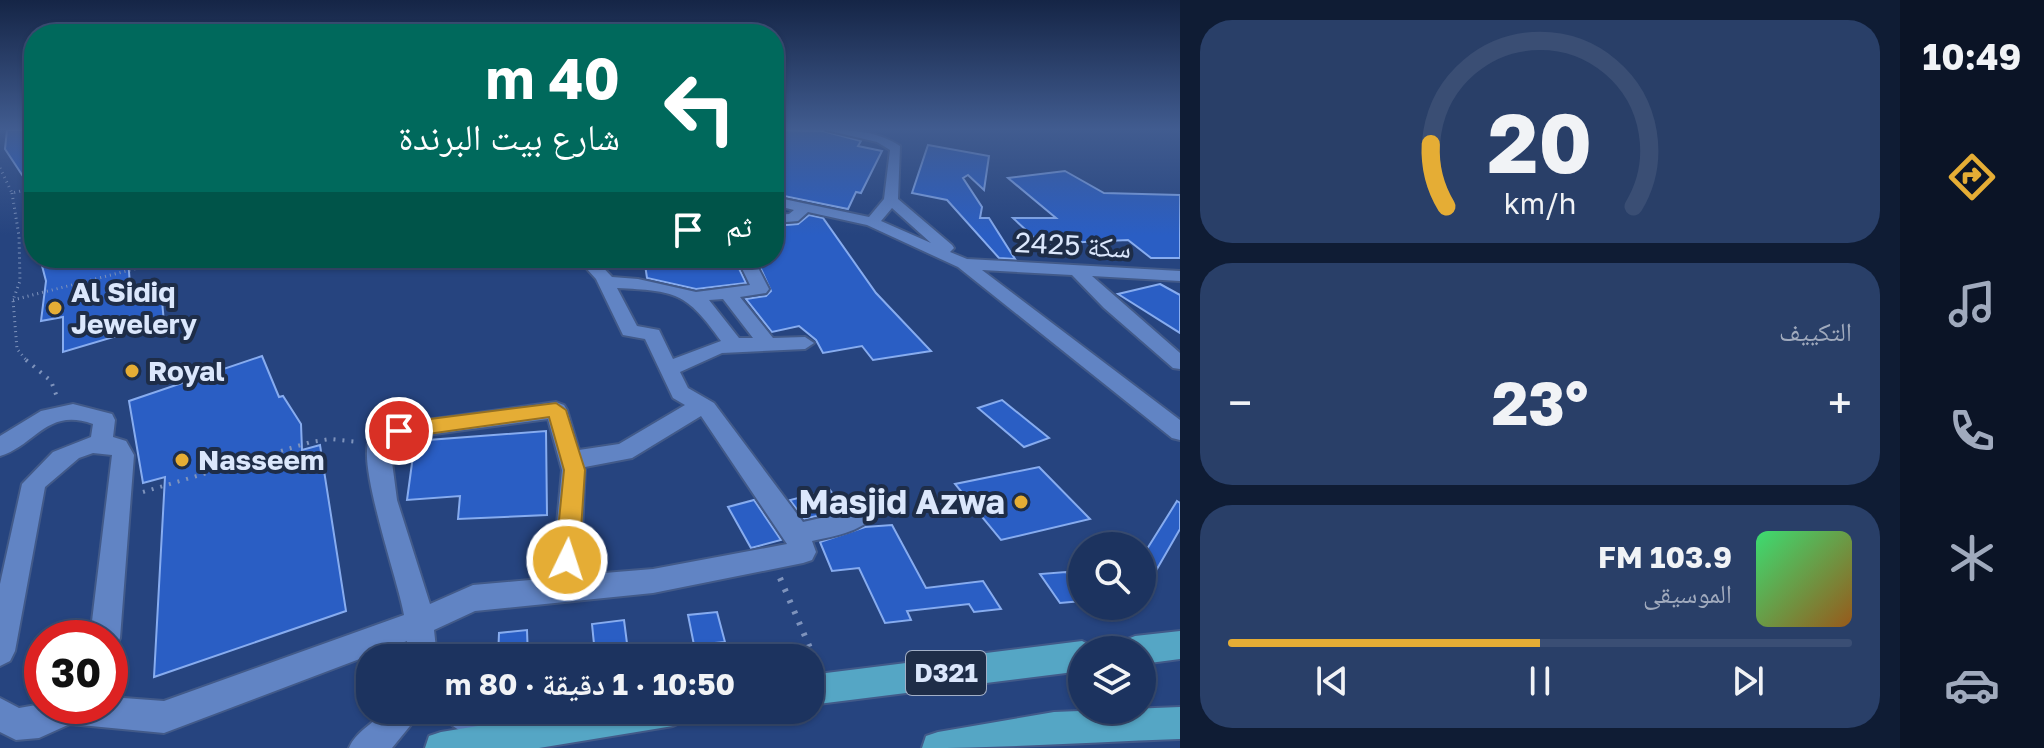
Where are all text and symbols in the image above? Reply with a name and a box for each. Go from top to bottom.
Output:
text: 10:49 [1923,35,2021,78]
text: 40 m [486,44,620,111]
icon: left [648,56,752,160]
text: 20 [1488,91,1592,191]
text: شارع بيت البرندة [398,115,620,158]
icon: directions [1944,149,2000,205]
text: km/h [1504,187,1576,221]
icon: arrive [666,208,710,252]
text: ثم [726,208,752,244]
street label: سكة 2425 [1014,225,1132,264]
place label: Al Sidiq Jewelery [71,275,197,340]
icon: music [1944,276,2000,332]
marker: Al Sidiq Jewelery [46,299,64,317]
text: التكييف [1779,316,1852,347]
place label: Royal [148,354,225,387]
marker: Royal [123,362,141,380]
text: 23° [1492,366,1588,438]
text: − [1228,376,1252,429]
text: + [1828,376,1852,429]
pin [365,397,433,465]
icon: phone [1944,403,2000,459]
icon: arrive [377,409,421,453]
place label: Nasseem [198,443,324,476]
marker: Nasseem [173,451,191,469]
place label: Masjid Azwa [799,481,1005,521]
marker: Masjid Azwa [1012,493,1030,511]
position arrow [525,518,609,602]
icon: climate [1944,530,2000,586]
map controls [1068,532,1156,724]
button: search [1068,532,1156,620]
text: 103.9 FM [1598,539,1732,575]
text: الموسيقى [1643,578,1732,609]
speed limit sign: 30 [24,620,128,724]
button: layers [1068,636,1156,724]
road number: D321 [906,651,986,695]
icon: car [1944,657,2000,713]
icon: previous [1310,659,1354,703]
icon: pause [1518,659,1562,703]
icon: next [1726,659,1770,703]
text: 10:50 · 1 دقيقة · 80 m [445,666,735,702]

